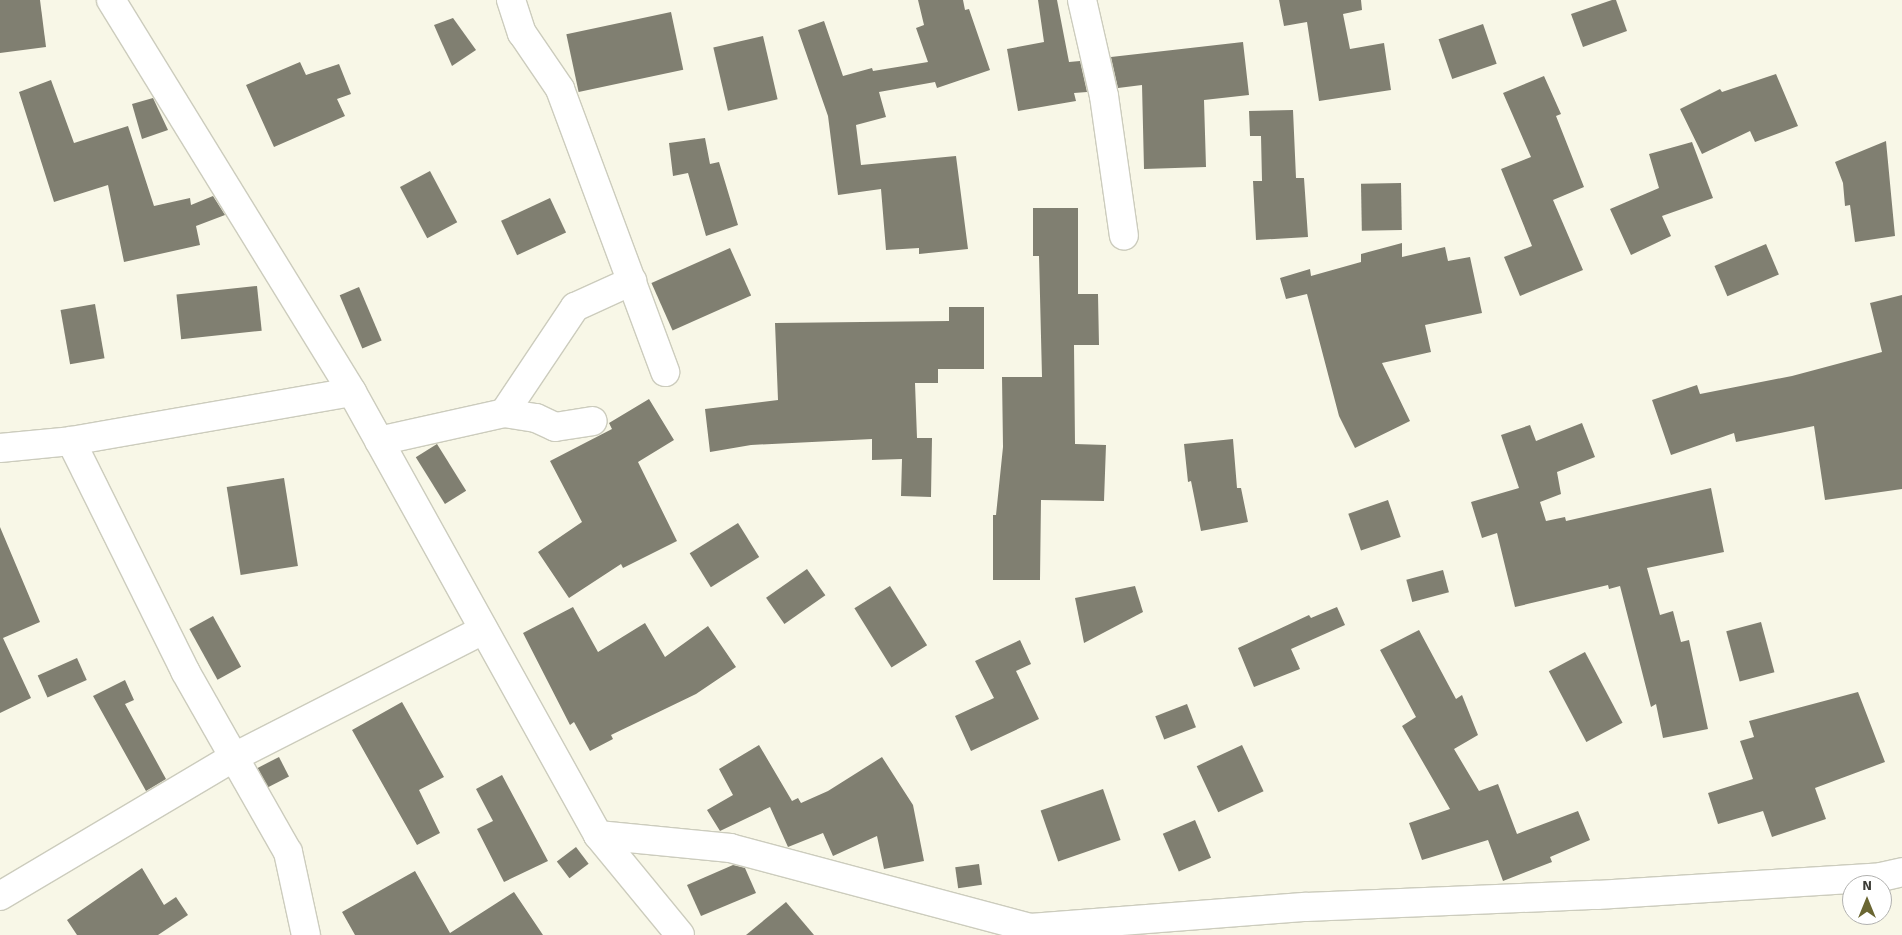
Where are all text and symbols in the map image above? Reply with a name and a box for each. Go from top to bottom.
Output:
north arrow [1842,875,1892,925]
text: N [1862,877,1872,894]

